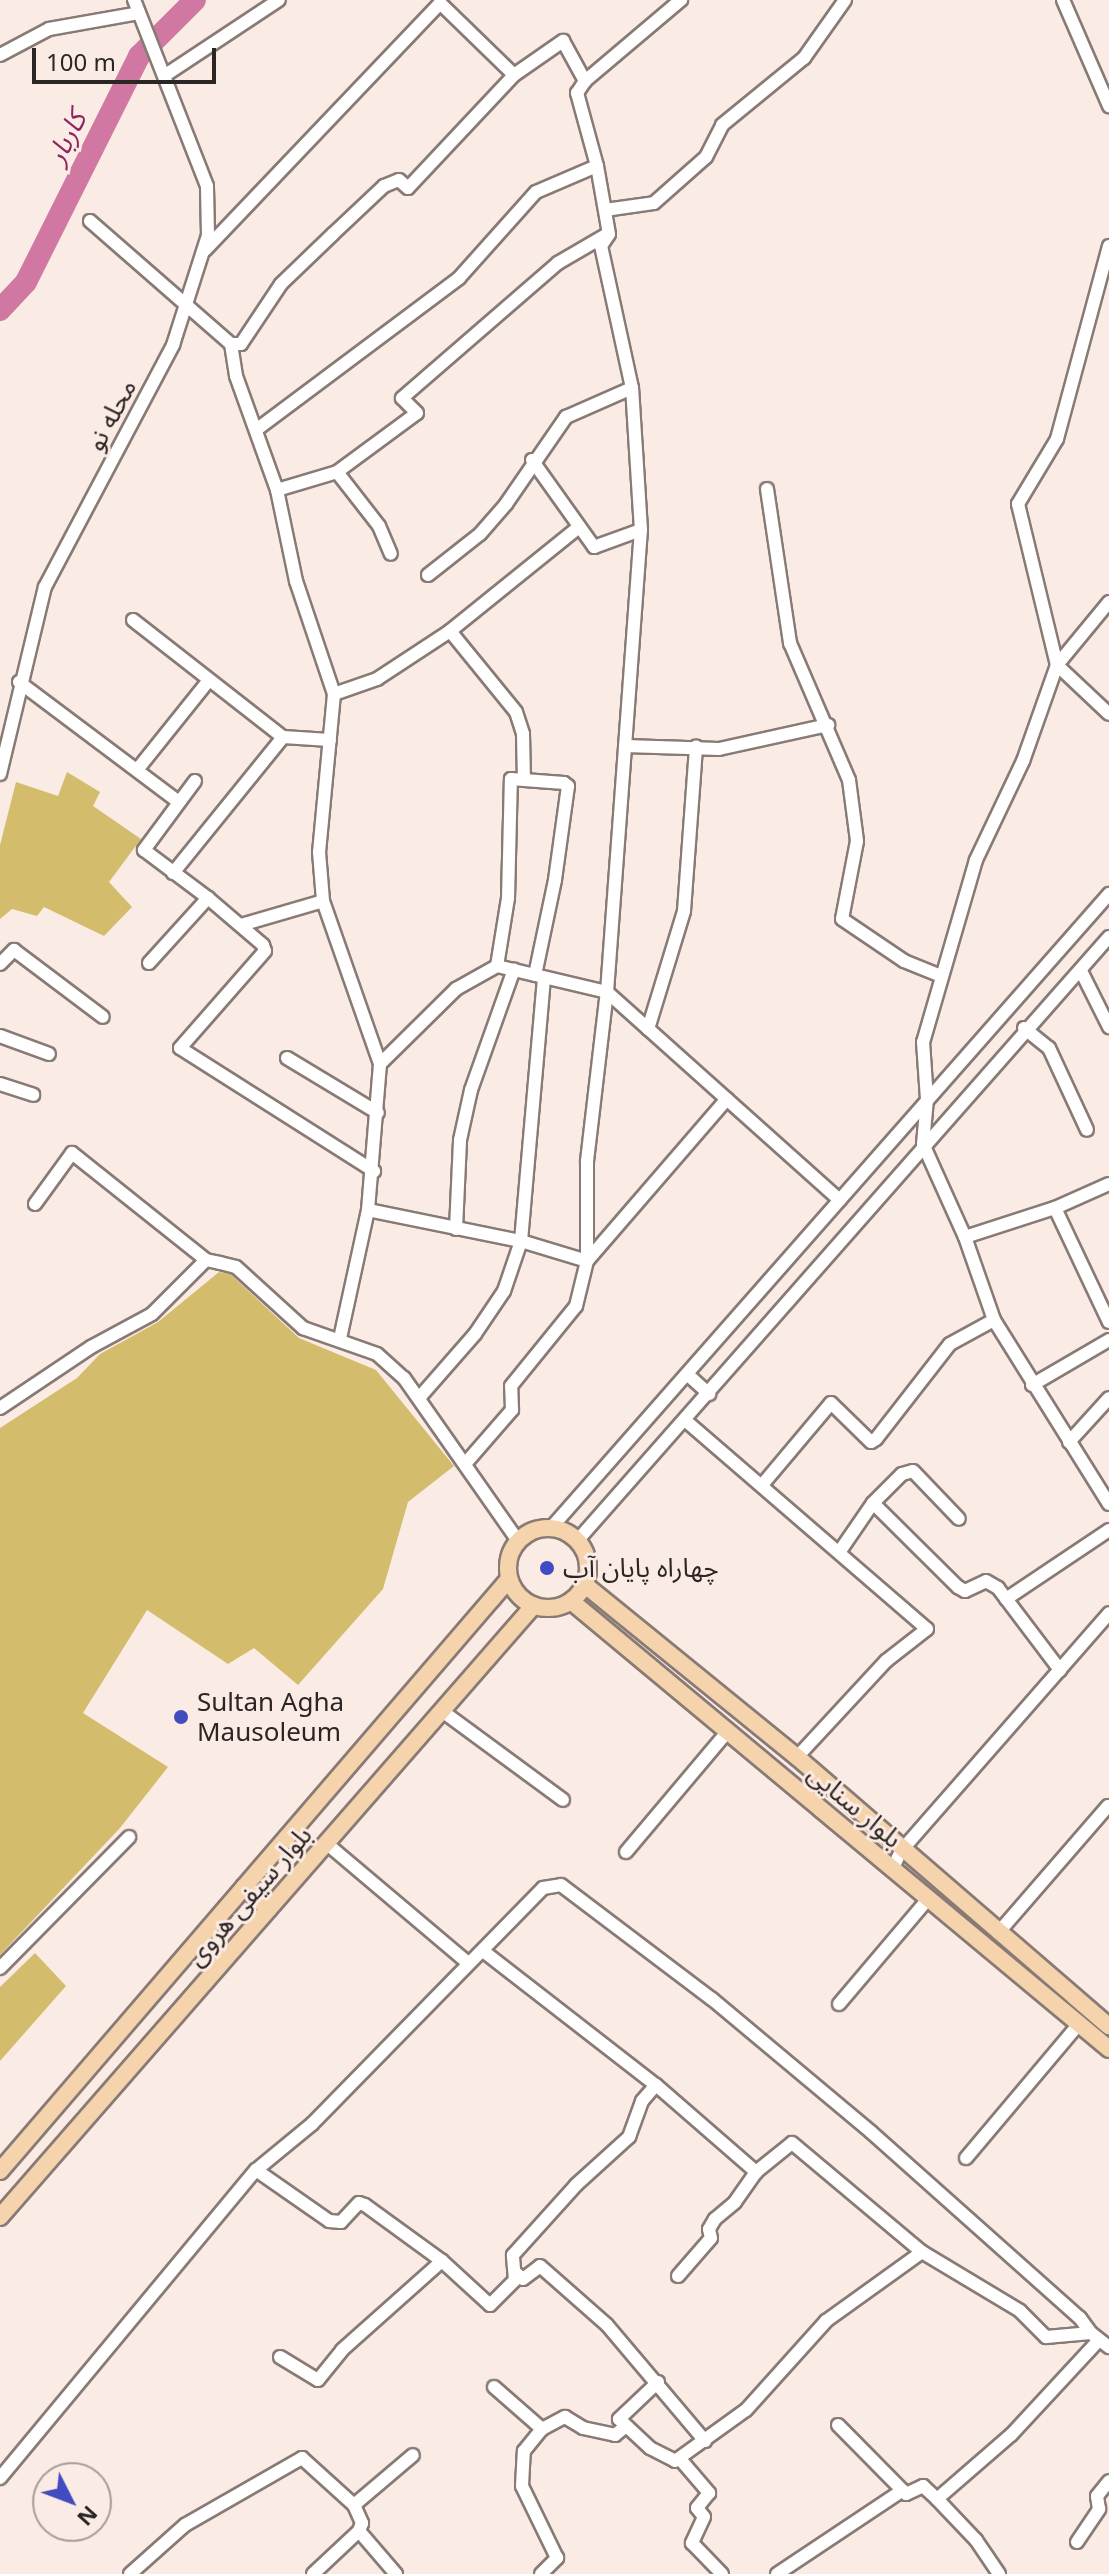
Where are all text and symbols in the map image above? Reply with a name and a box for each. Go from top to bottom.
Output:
scale bar [36,32,220,82]
text: 100 m [46,45,116,78]
water label: کاربار [38,105,92,169]
street label: محله نو [79,374,143,456]
place label: چهاراه پایان آب [563,1552,719,1584]
marker: چهاراه پایان آب [538,1559,556,1577]
place label: Sultan Agha Mausoleum [197,1686,344,1748]
marker: Sultan Agha Mausoleum [172,1708,190,1726]
street label: بلوار سنایی [802,1758,908,1854]
street label: بلوار سیفی هروی [180,1820,318,1972]
north arrow [32,2462,112,2542]
text: N [71,2500,105,2533]

